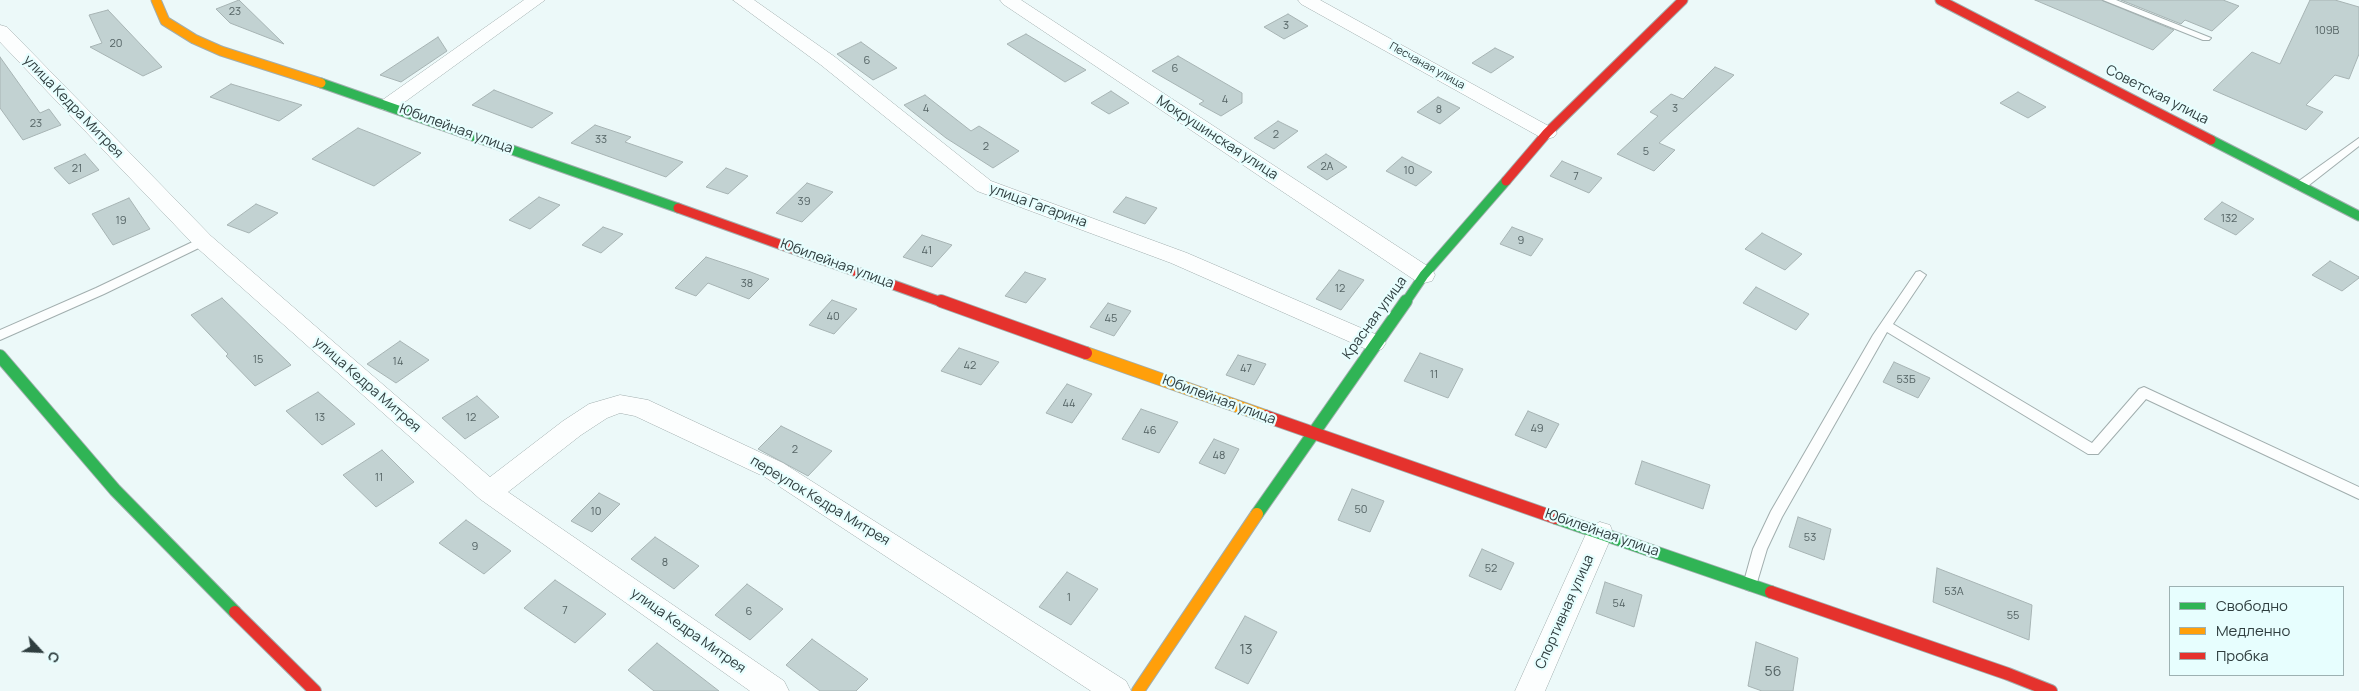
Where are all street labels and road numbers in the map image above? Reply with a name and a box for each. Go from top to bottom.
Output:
street label: Песчаная улица [1387,40,1467,92]
street label: улица Кедра Митрея [20,52,126,162]
street label: Советская улица [2103,62,2211,128]
street label: Мокрушинская улица [1153,92,1281,184]
street label: Юбилейная улица [397,101,515,157]
street label: улица Гагарина [987,181,1089,231]
street label: Юбилейная улица [778,236,896,292]
street label: Красная улица [1339,273,1411,363]
street label: улица Кедра Митрея [310,334,424,436]
street label: Юбилейная улица [1160,372,1278,428]
street label: переулок Кедра Митрея [747,453,893,549]
street label: Юбилейная улица [1543,506,1661,560]
street label: Спортивная улица [1532,552,1598,672]
street label: улица Кедра Митрея [627,585,749,677]

